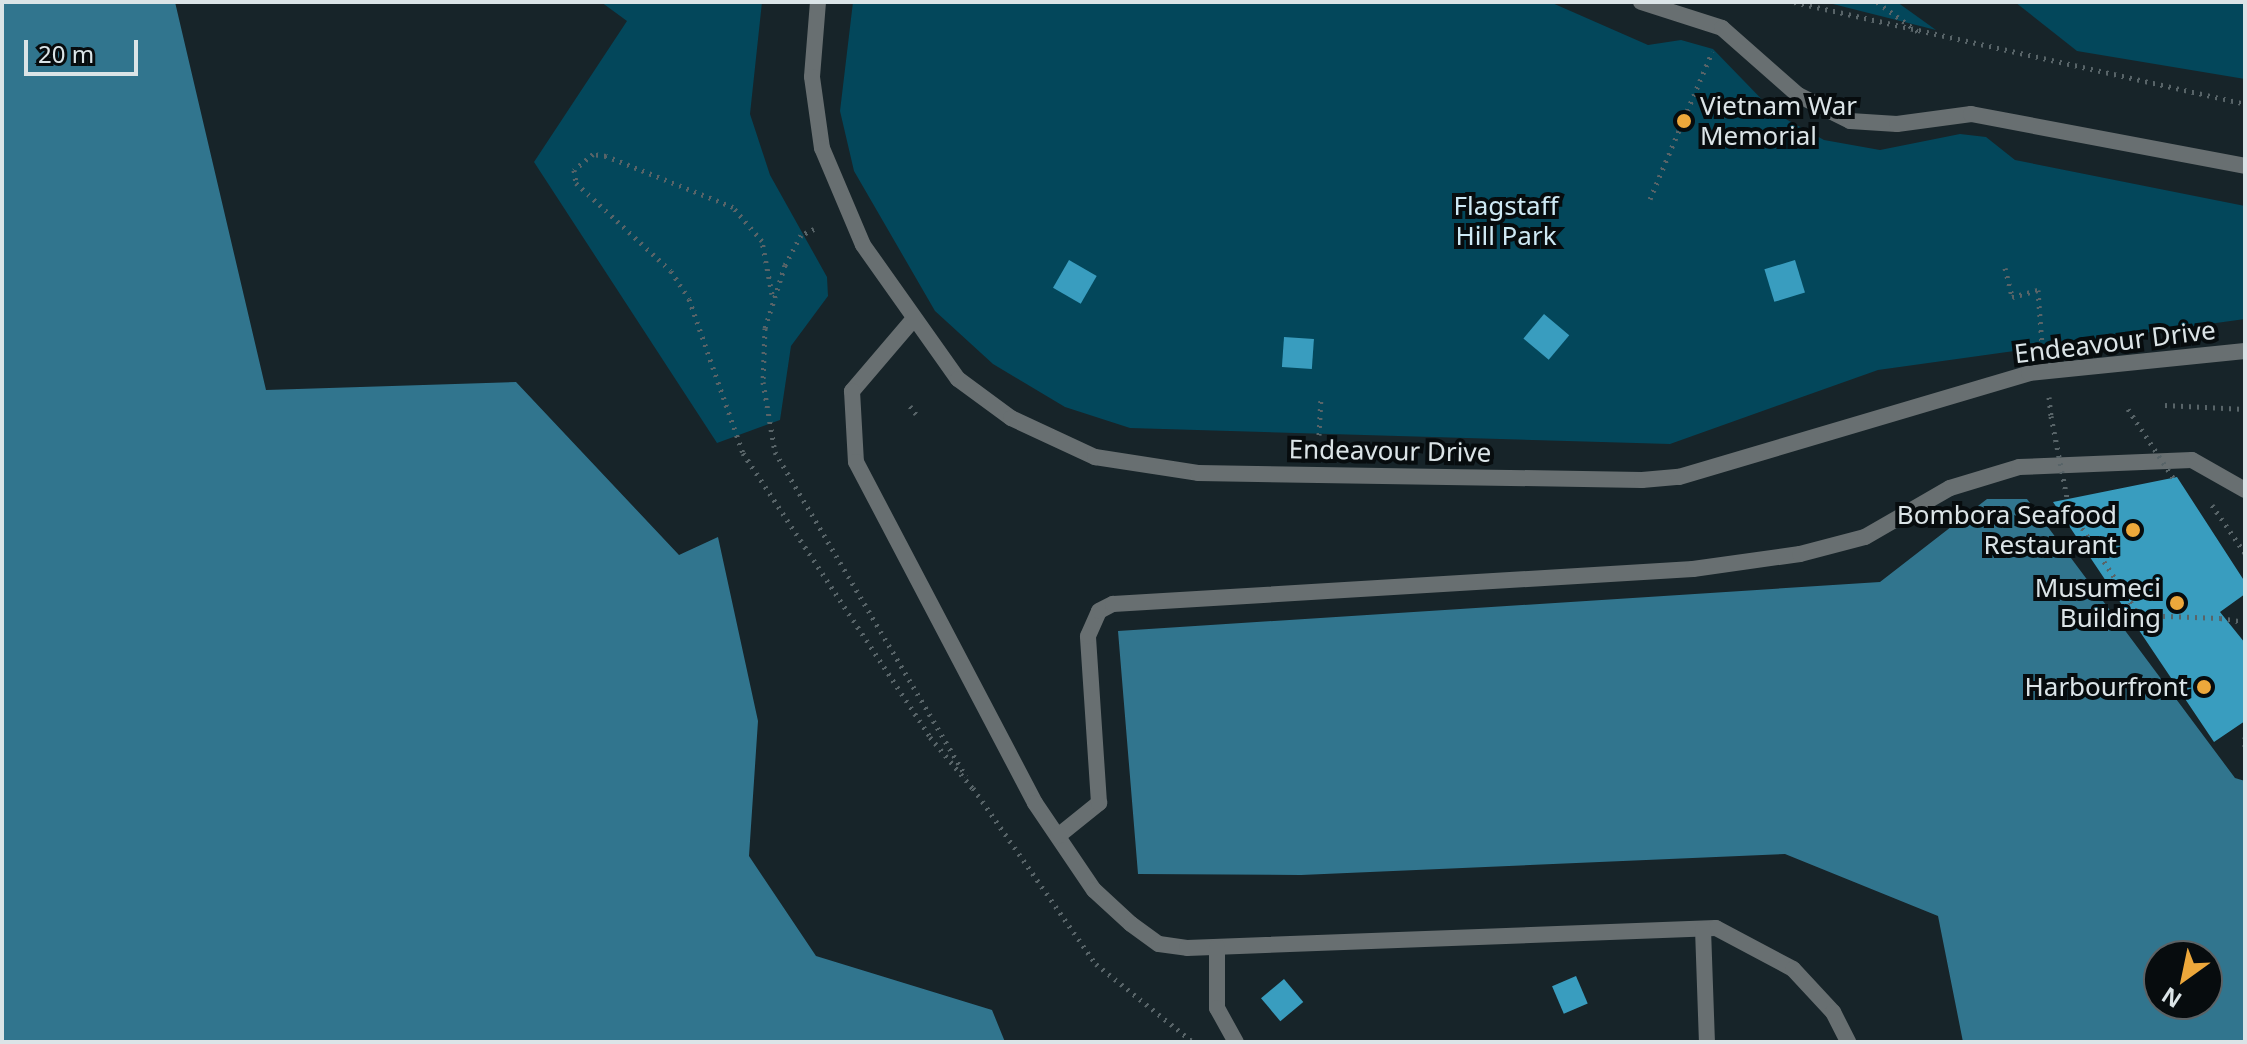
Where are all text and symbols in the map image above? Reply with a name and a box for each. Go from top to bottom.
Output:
scale bar [28,24,142,74]
text: 20 m [38,37,94,70]
place label: Vietnam War Memorial [1700,90,1857,152]
marker: Vietnam War Memorial [1675,112,1693,130]
park label: Flagstaff Hill Park [1453,190,1559,252]
street label: Endeavour Drive [2013,314,2217,370]
street label: Endeavour Drive [1288,434,1492,468]
place label: Bombora Seafood Restaurant [1897,499,2117,560]
marker: Bombora Seafood Restaurant [2124,521,2142,539]
place label: Musumeci Building [2035,572,2161,634]
marker: Musumeci Building [2168,594,2186,612]
place label: Harbourfront [2025,671,2188,703]
marker: Harbourfront [2195,678,2213,696]
north arrow [2143,940,2223,1020]
text: N [2155,981,2187,1016]

